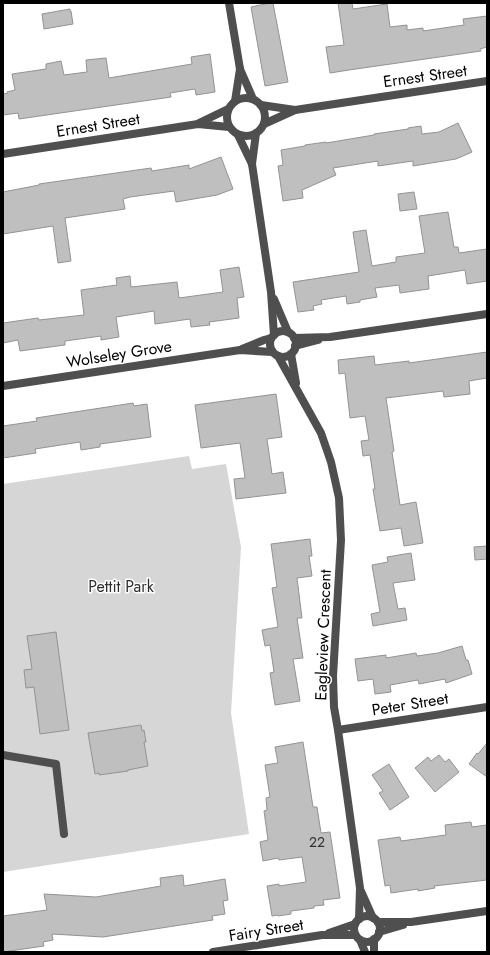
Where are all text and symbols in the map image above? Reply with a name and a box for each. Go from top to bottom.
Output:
street label: Ernest Street [382,59,468,93]
street label: Ernest Street [55,107,142,143]
street label: Wolseley Grove [65,334,173,374]
street label: Eagleview Crescent [309,569,337,701]
park label: Pettit Park [88,575,155,598]
street label: Peter Street [370,687,450,721]
house number: 22 [309,832,325,852]
street label: Fairy Street [227,913,305,947]

